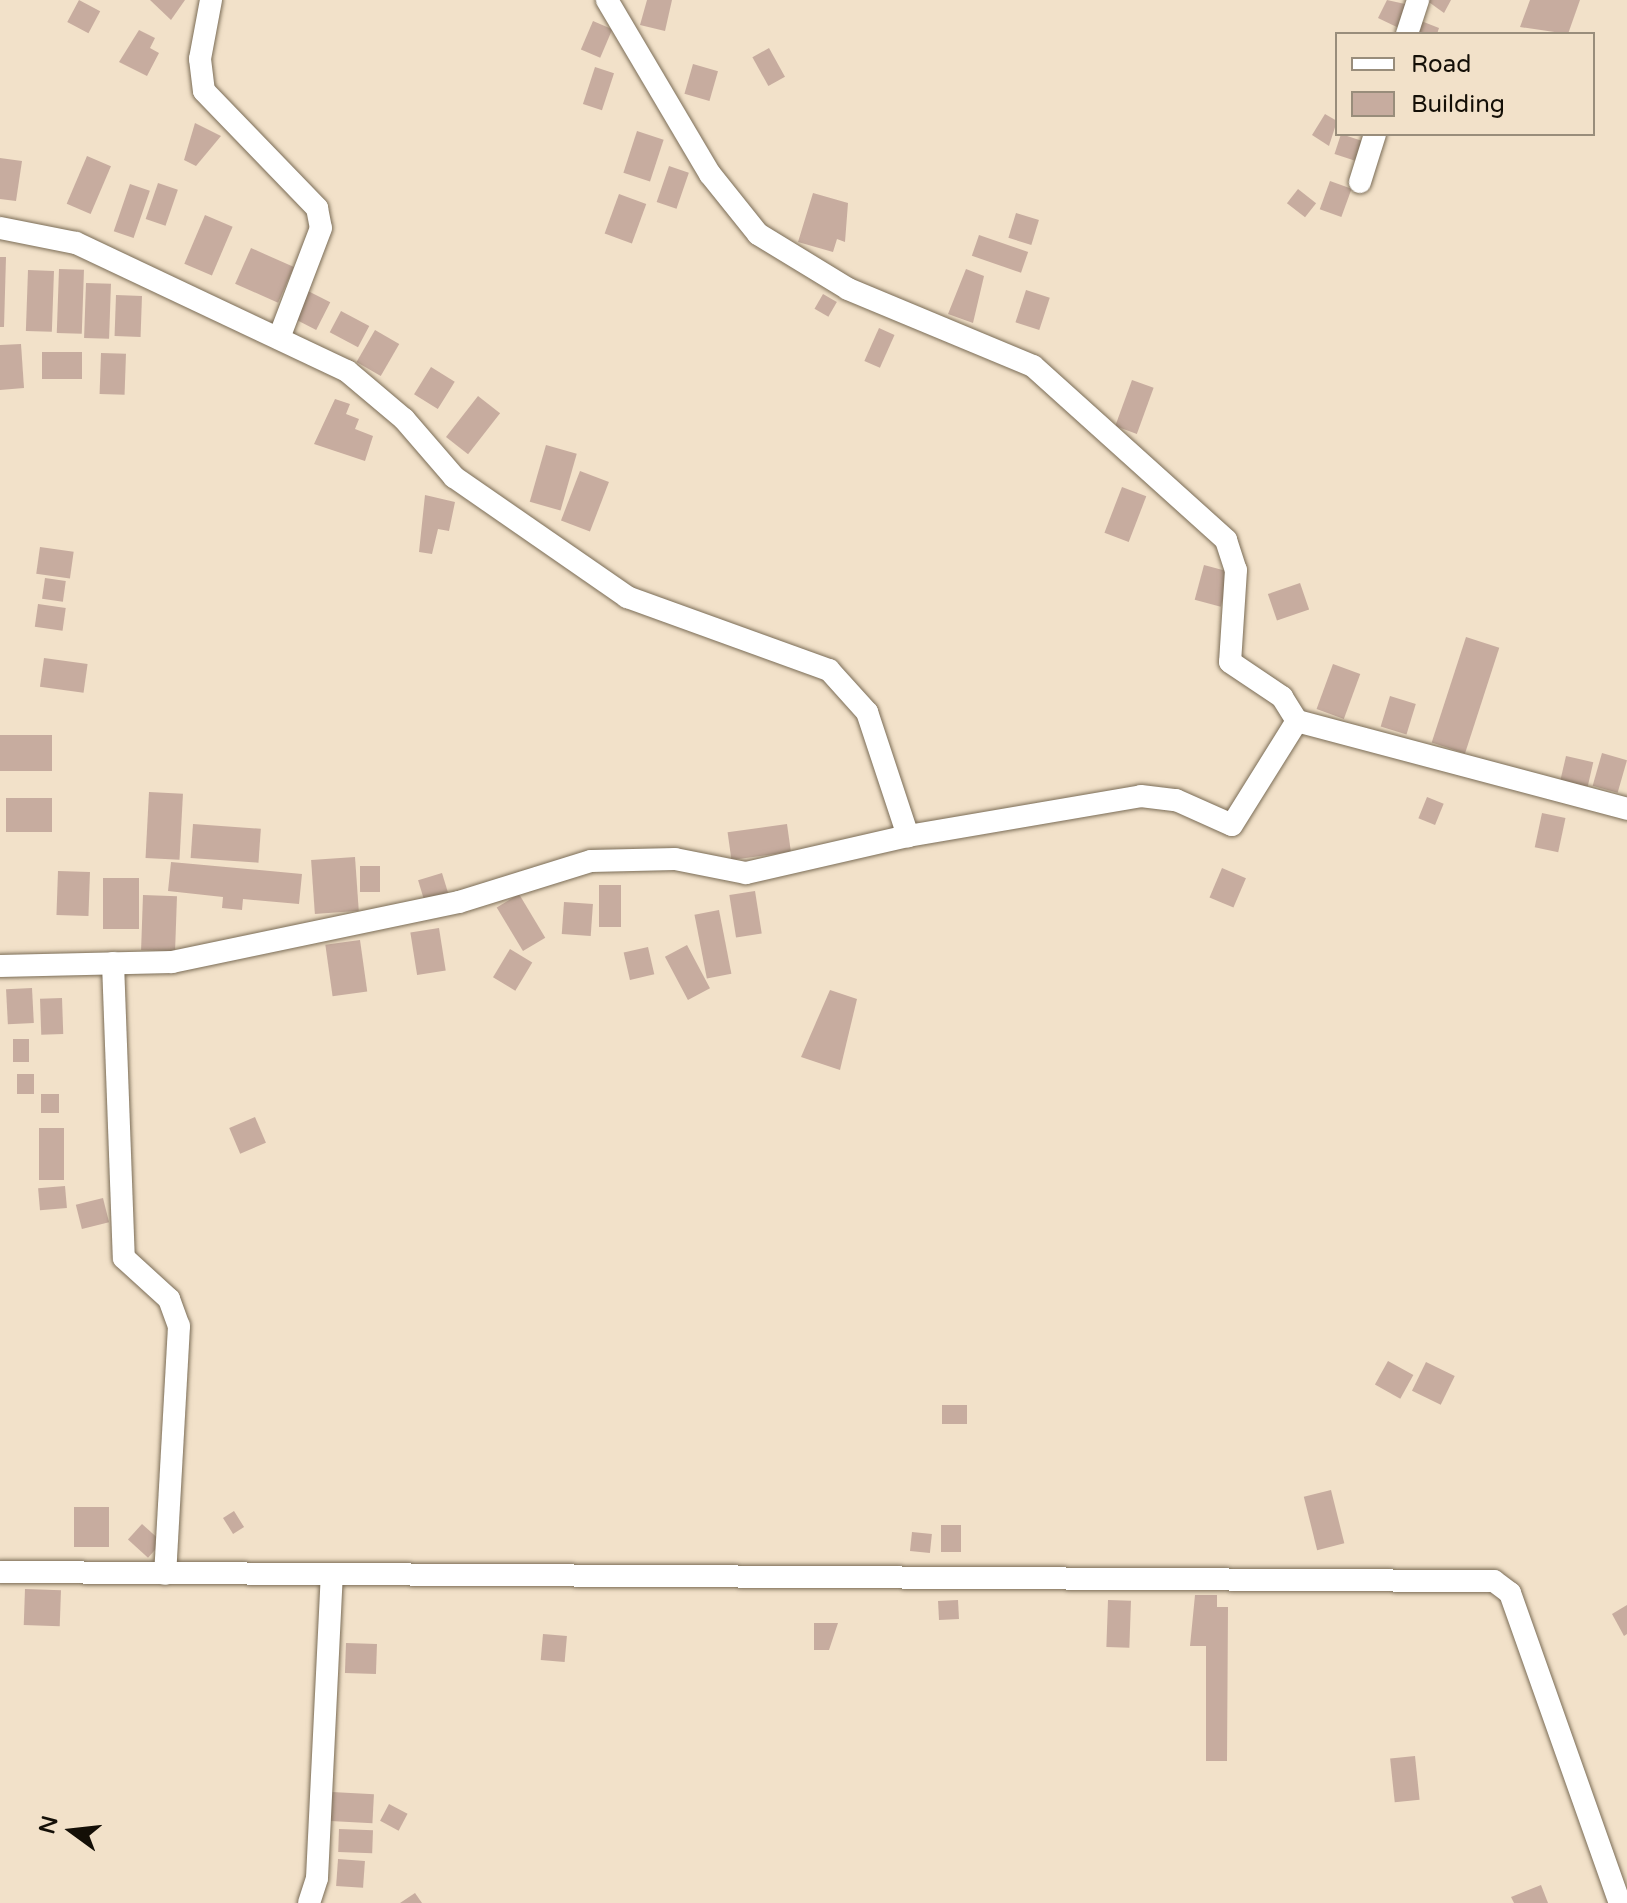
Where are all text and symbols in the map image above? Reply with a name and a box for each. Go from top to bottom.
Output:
legend [1335,32,1595,136]
text: Road [1411,50,1471,79]
text: Building [1411,90,1505,119]
north arrow [32,1791,112,1871]
text: N [34,1813,64,1837]

